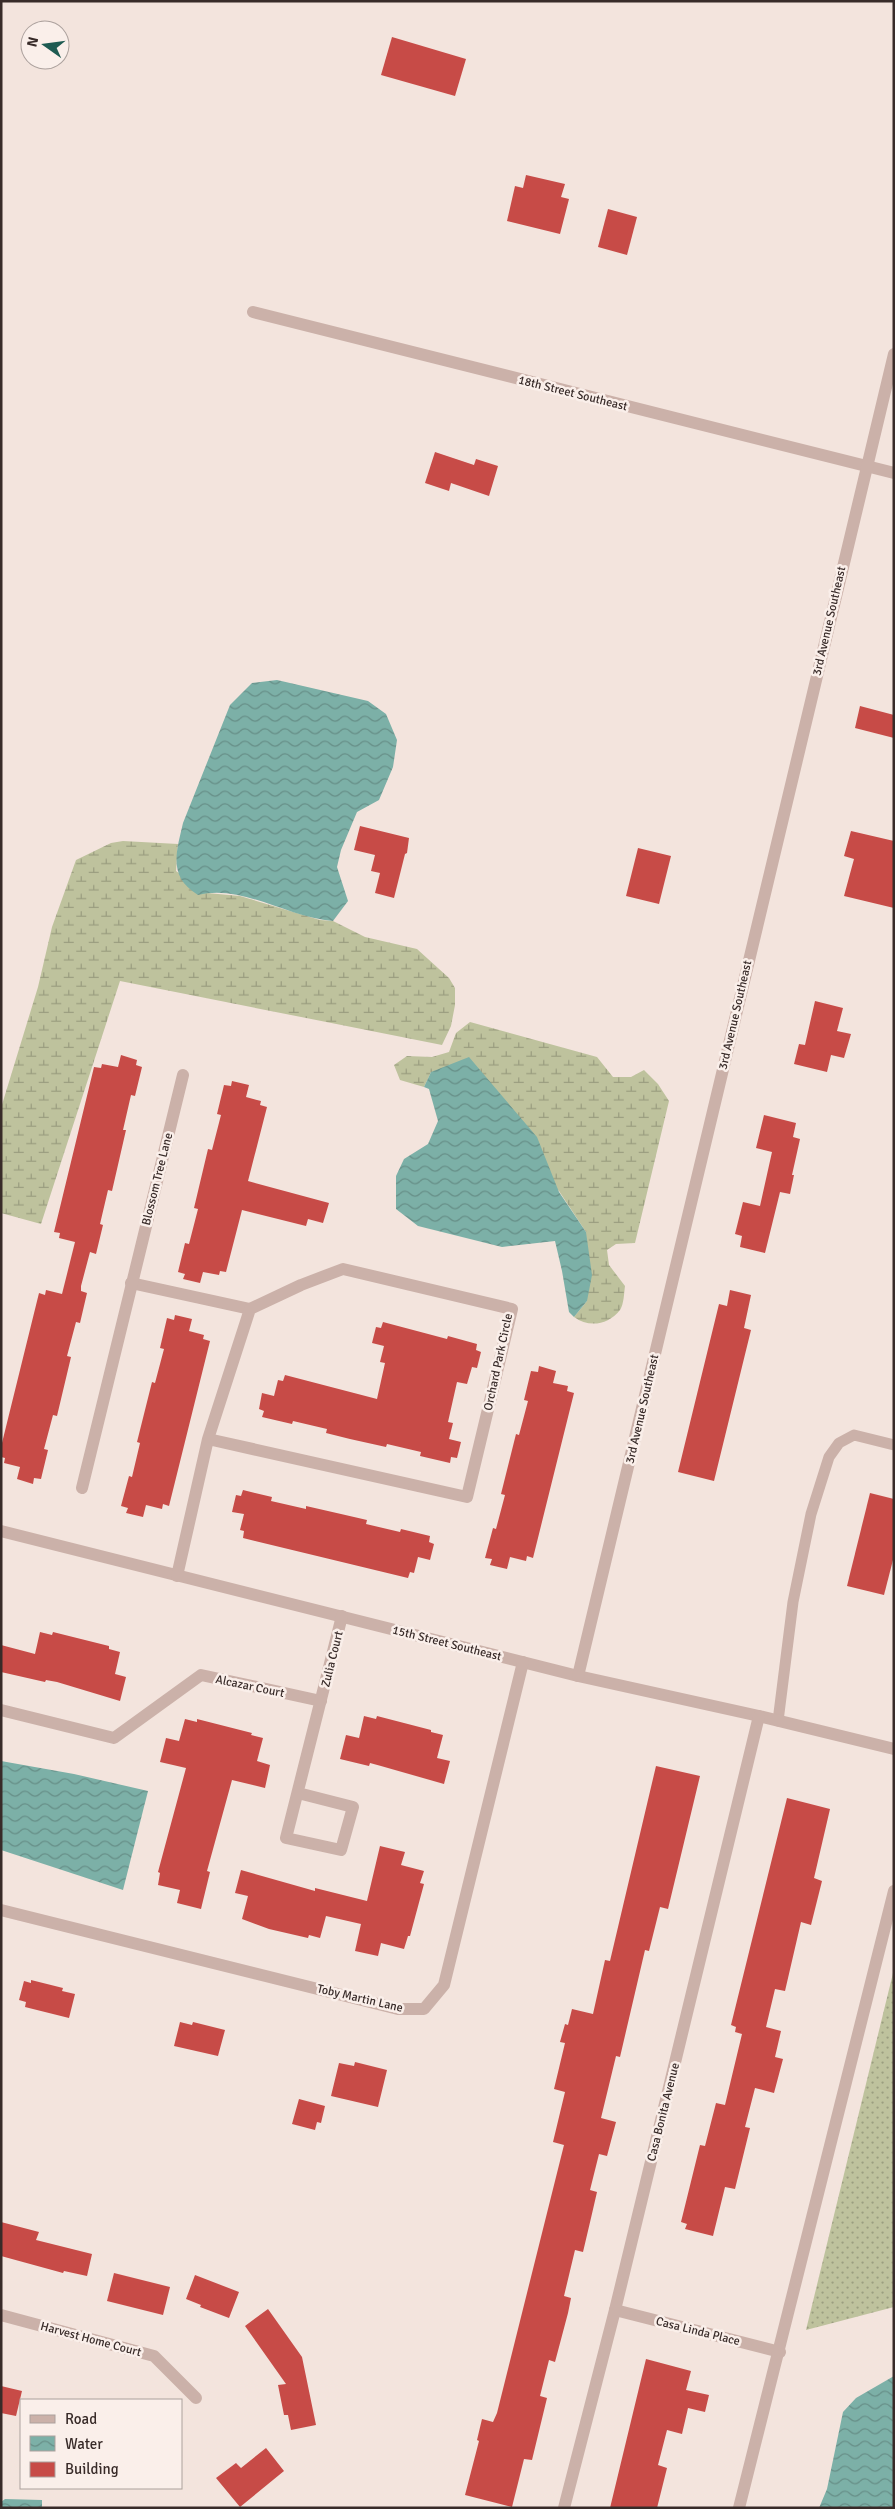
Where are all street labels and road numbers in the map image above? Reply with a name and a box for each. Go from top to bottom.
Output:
street label: 18th Street Southeast [517,373,629,414]
street label: 3rd Avenue Southeast [810,565,849,677]
street label: 3rd Avenue Southeast [716,959,755,1071]
street label: Blossom Tree Lane [139,1131,176,1227]
street label: Orchard Park Circle [481,1312,516,1412]
street label: 3rd Avenue Southeast [623,1353,662,1465]
street label: 15th Street Southeast [391,1623,503,1664]
street label: Zulia Court [318,1630,347,1689]
street label: Alcazar Court [214,1672,286,1701]
street label: Toby Martin Lane [315,1981,404,2016]
street label: Casa Bonita Avenue [644,2061,683,2163]
street label: Casa Linda Place [654,2314,741,2349]
street label: Harvest Home Court [39,2319,143,2360]

